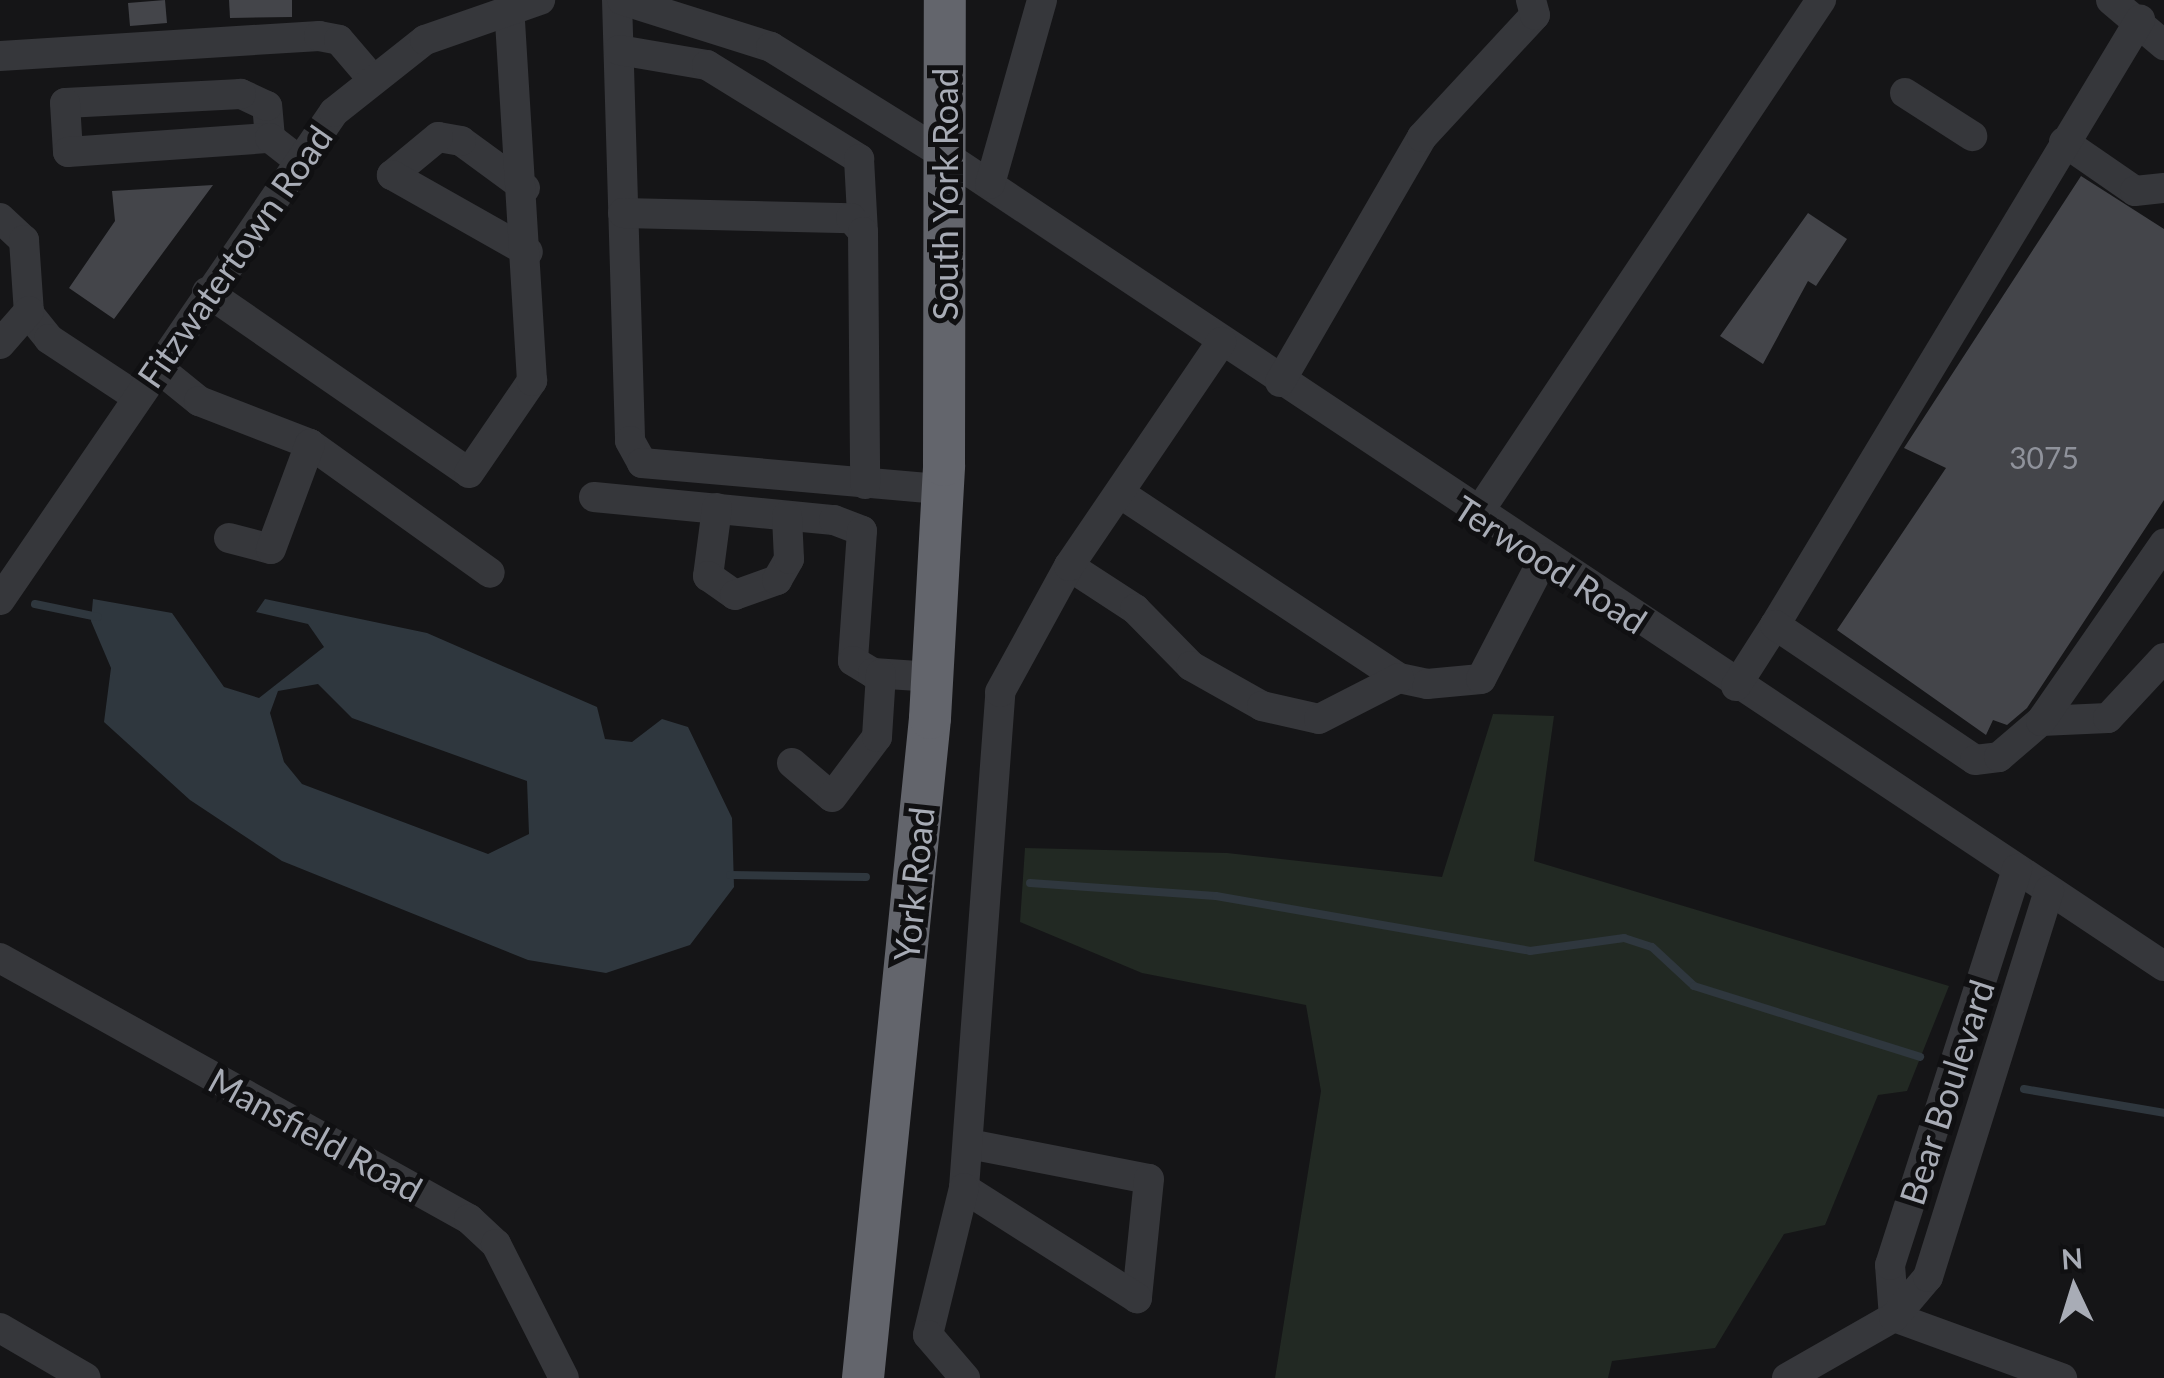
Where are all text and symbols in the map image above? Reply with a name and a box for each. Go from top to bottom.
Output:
street label: South York Road [923,67,965,321]
street label: Fitzwatertown Road [128,117,340,395]
house number: 3075 [2009,439,2079,475]
street label: Terwood Road [1447,486,1655,642]
street label: York Road [884,805,942,963]
street label: Bear Boulevard [1890,974,2002,1210]
street label: Mansfield Road [202,1058,430,1210]
north arrow [2024,1238,2124,1338]
text: N [2060,1240,2084,1276]

